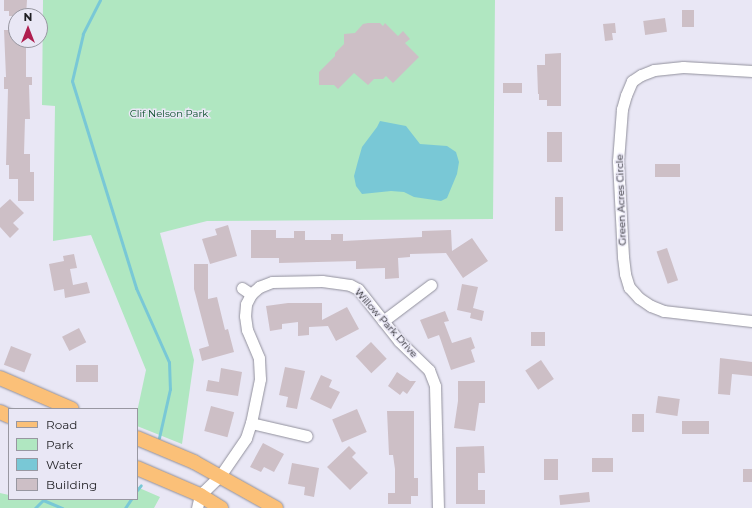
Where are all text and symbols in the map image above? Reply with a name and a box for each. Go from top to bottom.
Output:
north arrow [8,8,48,48]
text: N [24,10,32,24]
park label: Clif Nelson Park [130,108,208,120]
street label: Green Acres Circle [613,154,629,246]
street label: Willow Park Drive [352,286,420,360]
legend [8,408,138,500]
text: Road [46,417,77,432]
text: Park [46,437,73,452]
text: Water [46,457,82,472]
text: Building [46,477,97,492]

